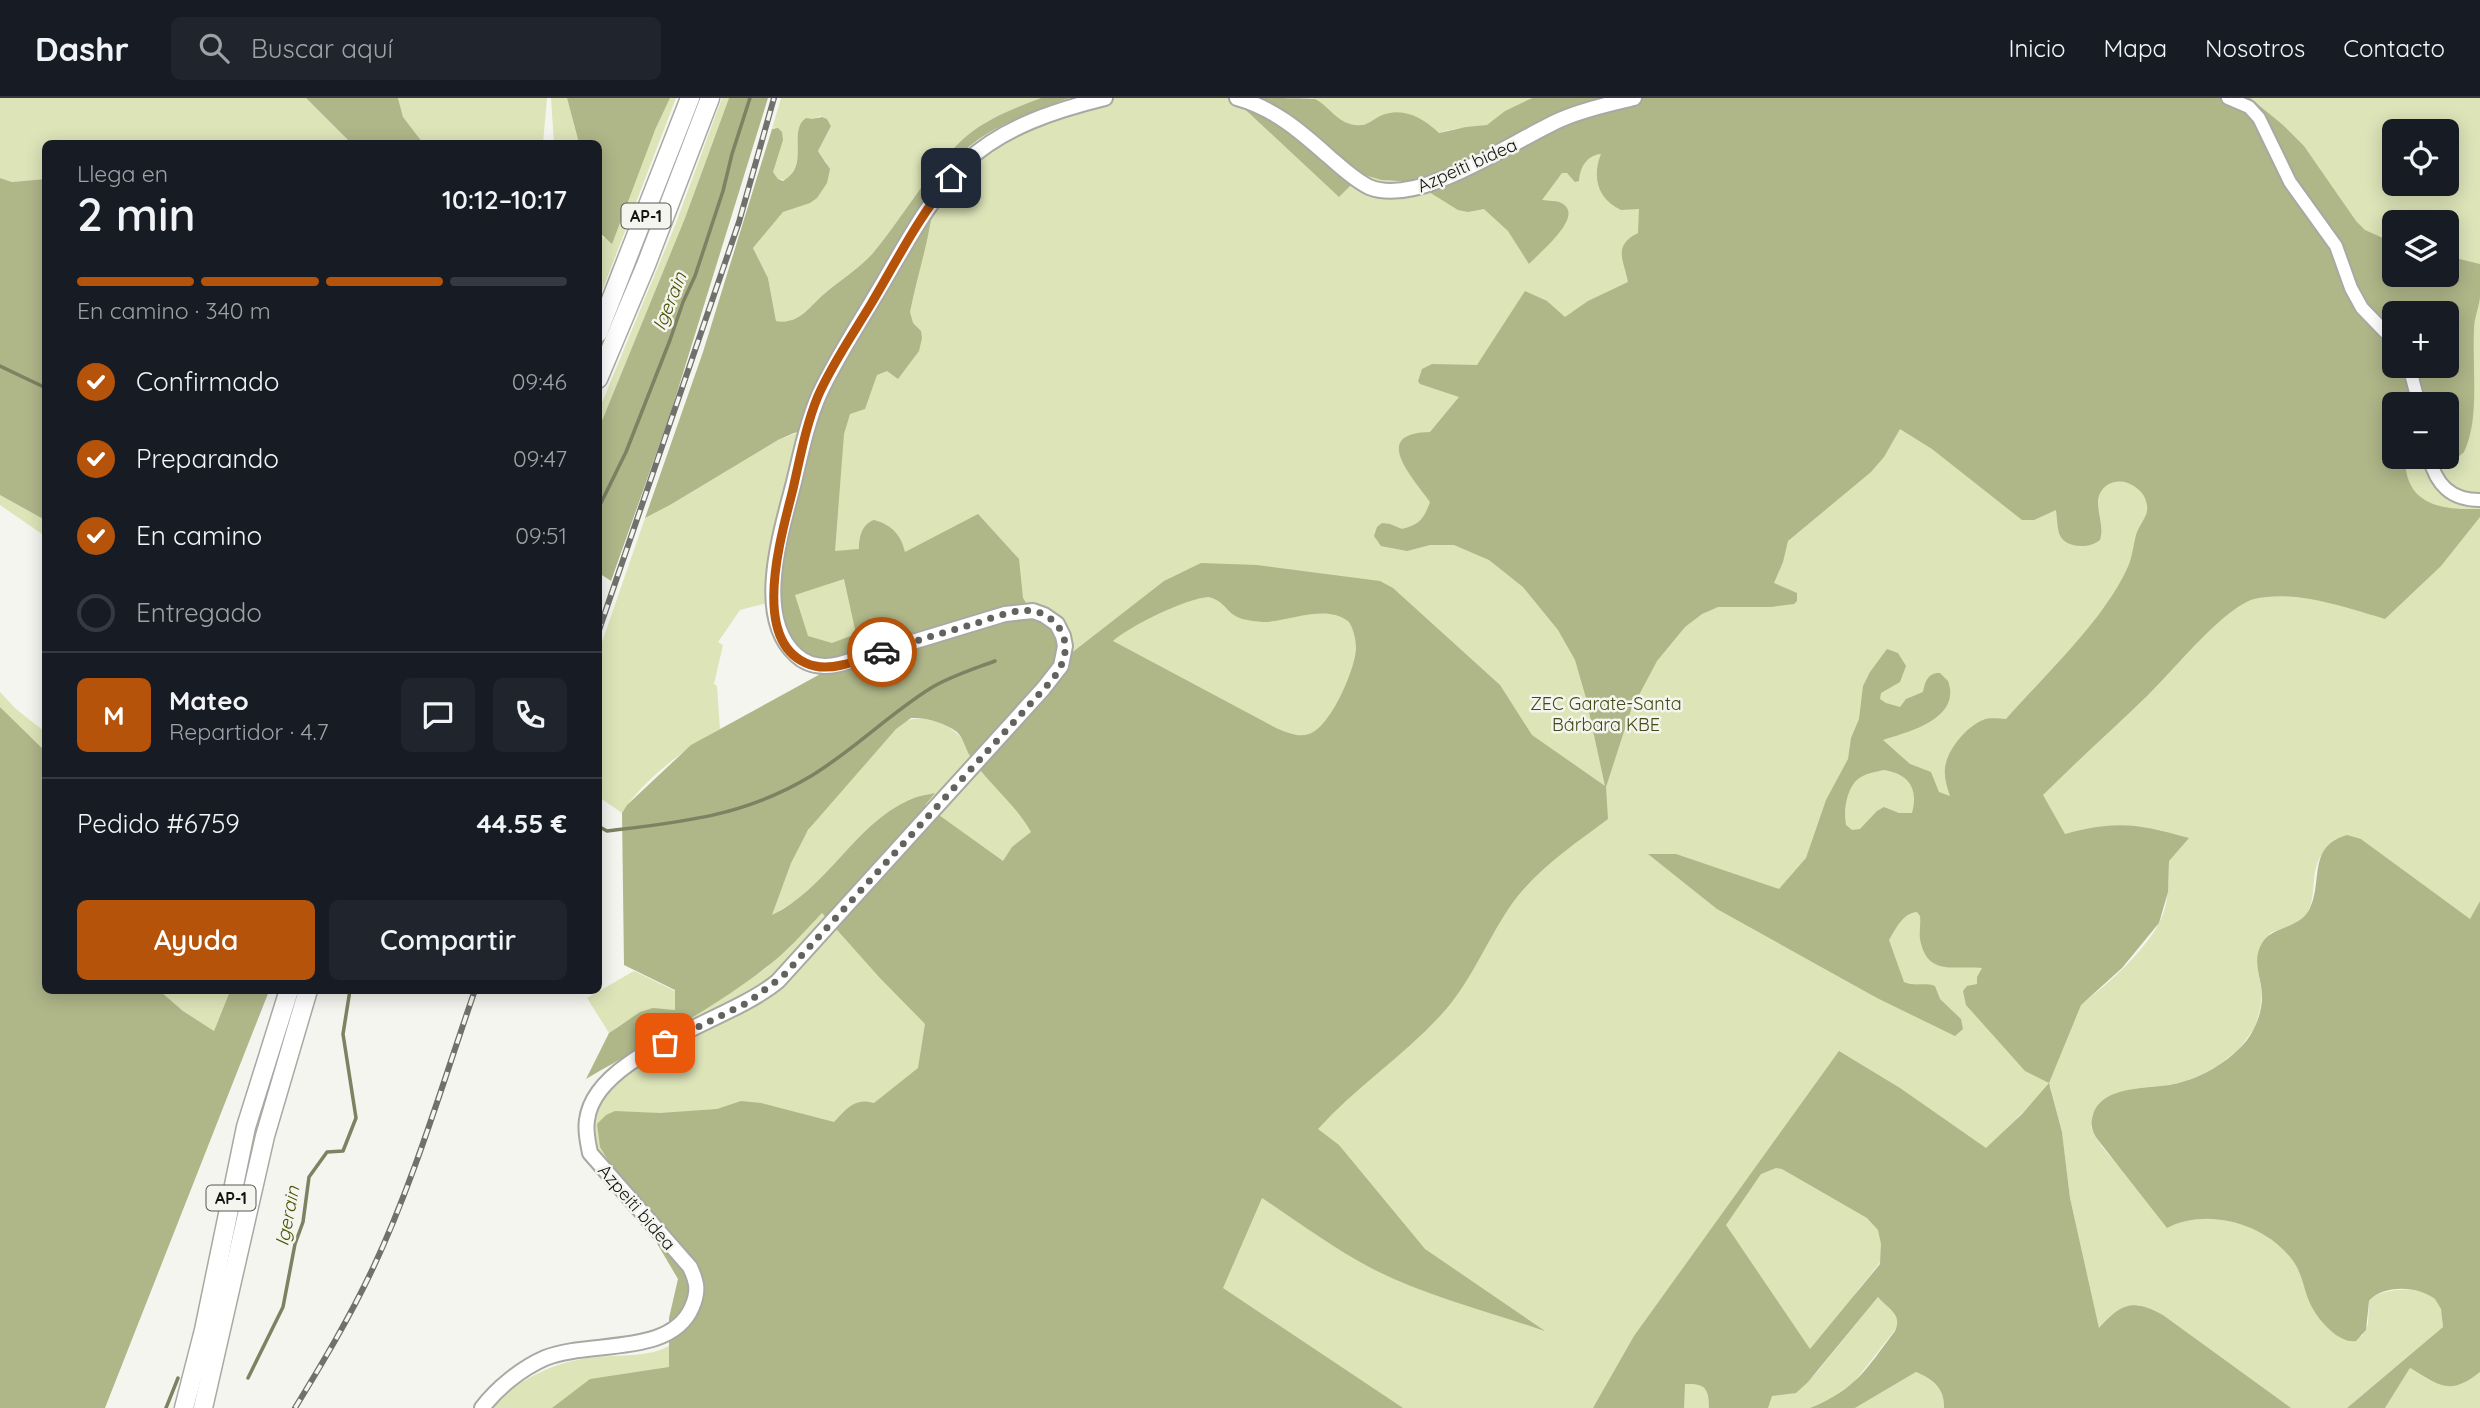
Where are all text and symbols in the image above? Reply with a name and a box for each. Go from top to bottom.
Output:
search box [171,17,661,80]
text: Dashr [35,28,129,69]
icon: search [195,29,233,67]
text: Buscar aquí [251,32,393,65]
text: Inicio [2008,33,2066,63]
text: Mapa [2104,33,2167,63]
text: Nosotros [2205,33,2305,63]
text: Contacto [2343,33,2445,63]
map controls [2382,119,2459,469]
button: locate [2382,119,2459,196]
street label: Azpeiti bidea [1413,133,1521,197]
pin [921,148,981,208]
text: Llega en [77,159,168,188]
icon: home [932,159,970,197]
text: 10:12–10:17 [442,183,567,216]
text: 2 min [77,185,196,243]
road number: AP-1 [622,204,670,228]
button: layers [2382,210,2459,287]
water label: Igerain [647,267,692,334]
text: En camino · 340 m [77,296,271,325]
button: + [2382,301,2459,378]
icon: check [77,363,115,401]
text: Confirmado [136,365,280,398]
text: 09:46 [512,367,567,396]
button: − [2382,392,2459,469]
icon: check [77,440,115,478]
text: Preparando [136,442,279,475]
text: 09:47 [513,444,567,473]
icon: check [77,517,115,555]
text: En camino [136,519,262,552]
text: 09:51 [515,521,567,550]
text: Entregado [136,596,262,629]
courier [847,617,917,687]
icon: car [863,633,901,671]
button: chat [401,678,475,752]
button: phone [493,678,567,752]
text: Mateo [169,684,249,717]
park label: ZEC Garate-Santa Bárbara KBE [1530,692,1682,736]
text: M [103,699,125,732]
text: Repartidor · 4.7 [169,717,329,746]
text: Pedido #6759 [77,807,240,840]
text: 44.55 € [476,807,567,840]
button: Ayuda [77,900,315,980]
button: Compartir [329,900,567,980]
pin [635,1013,695,1073]
icon: bag [646,1024,684,1062]
street label: Azpeiti bidea [593,1159,681,1255]
water label: Igerain [269,1183,305,1248]
road number: AP-1 [206,1186,256,1210]

